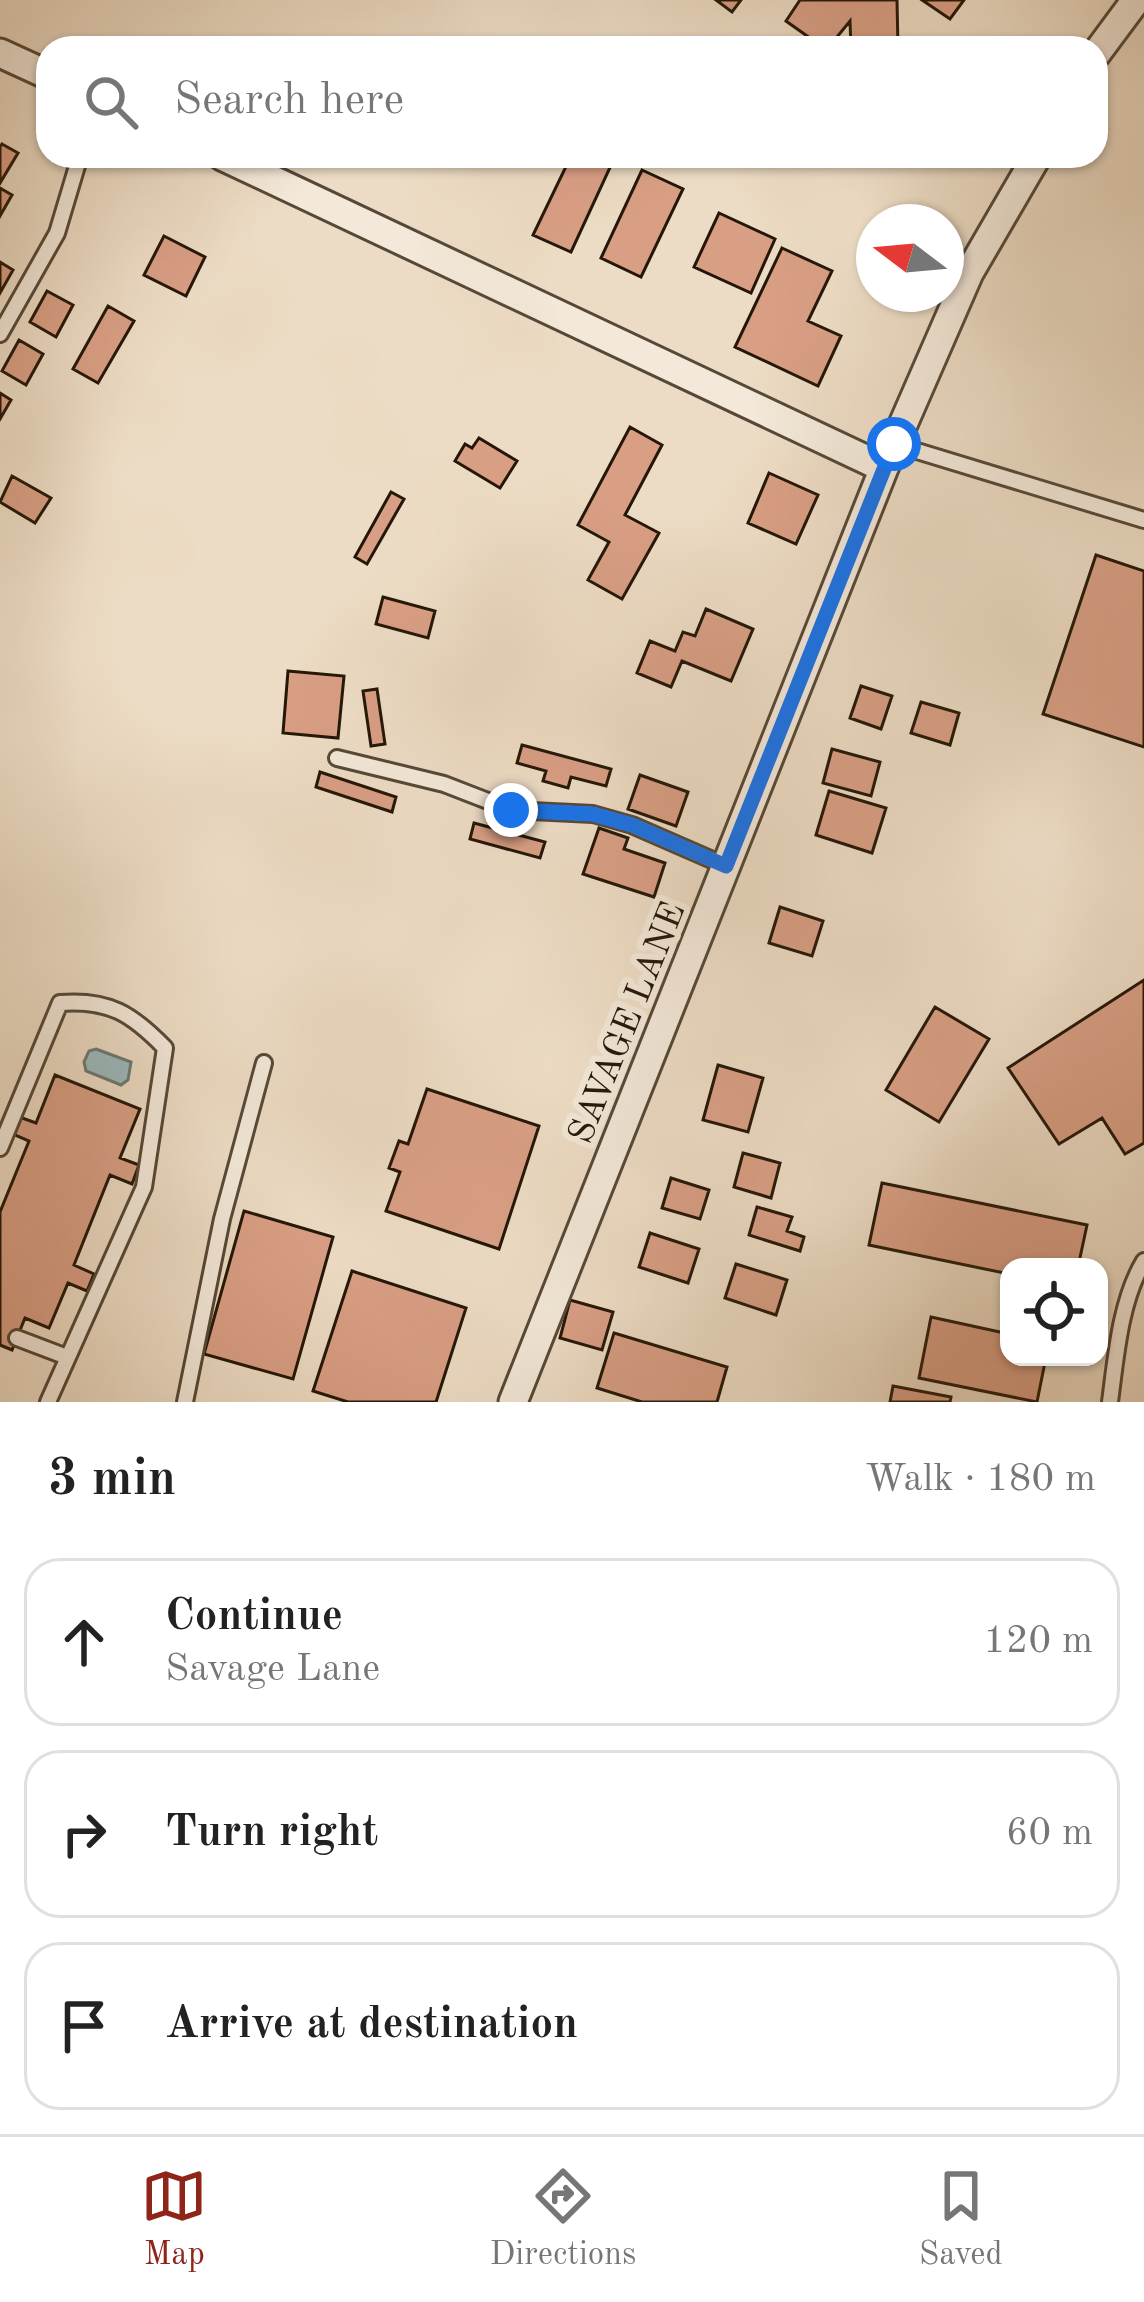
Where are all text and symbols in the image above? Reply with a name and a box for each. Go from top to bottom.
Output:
search box [36,36,1108,168]
icon: search [78,69,144,135]
text: Search here [174,79,404,124]
north arrow [856,204,964,312]
route start [867,417,921,471]
route end [484,783,538,837]
street label: SAVAGE LANE [564,898,693,1149]
map controls [1000,1258,1108,1366]
button: locate [1000,1258,1108,1366]
text: 3 min [48,1455,176,1506]
text: Walk · 180 m [865,1460,1096,1499]
text: Continue [165,1595,343,1640]
icon: ahead [51,1609,117,1675]
text: 120 m [983,1622,1093,1661]
text: Savage Lane [165,1650,380,1689]
icon: right [51,1801,117,1867]
text: Turn right [165,1811,378,1856]
text: 60 m [1006,1814,1093,1853]
icon: arrive [51,1993,117,2059]
text: Arrive at destination [165,2003,578,2048]
tab: Map [141,2163,207,2276]
tab: Directions [490,2163,636,2276]
tab: Saved [919,2163,1003,2276]

